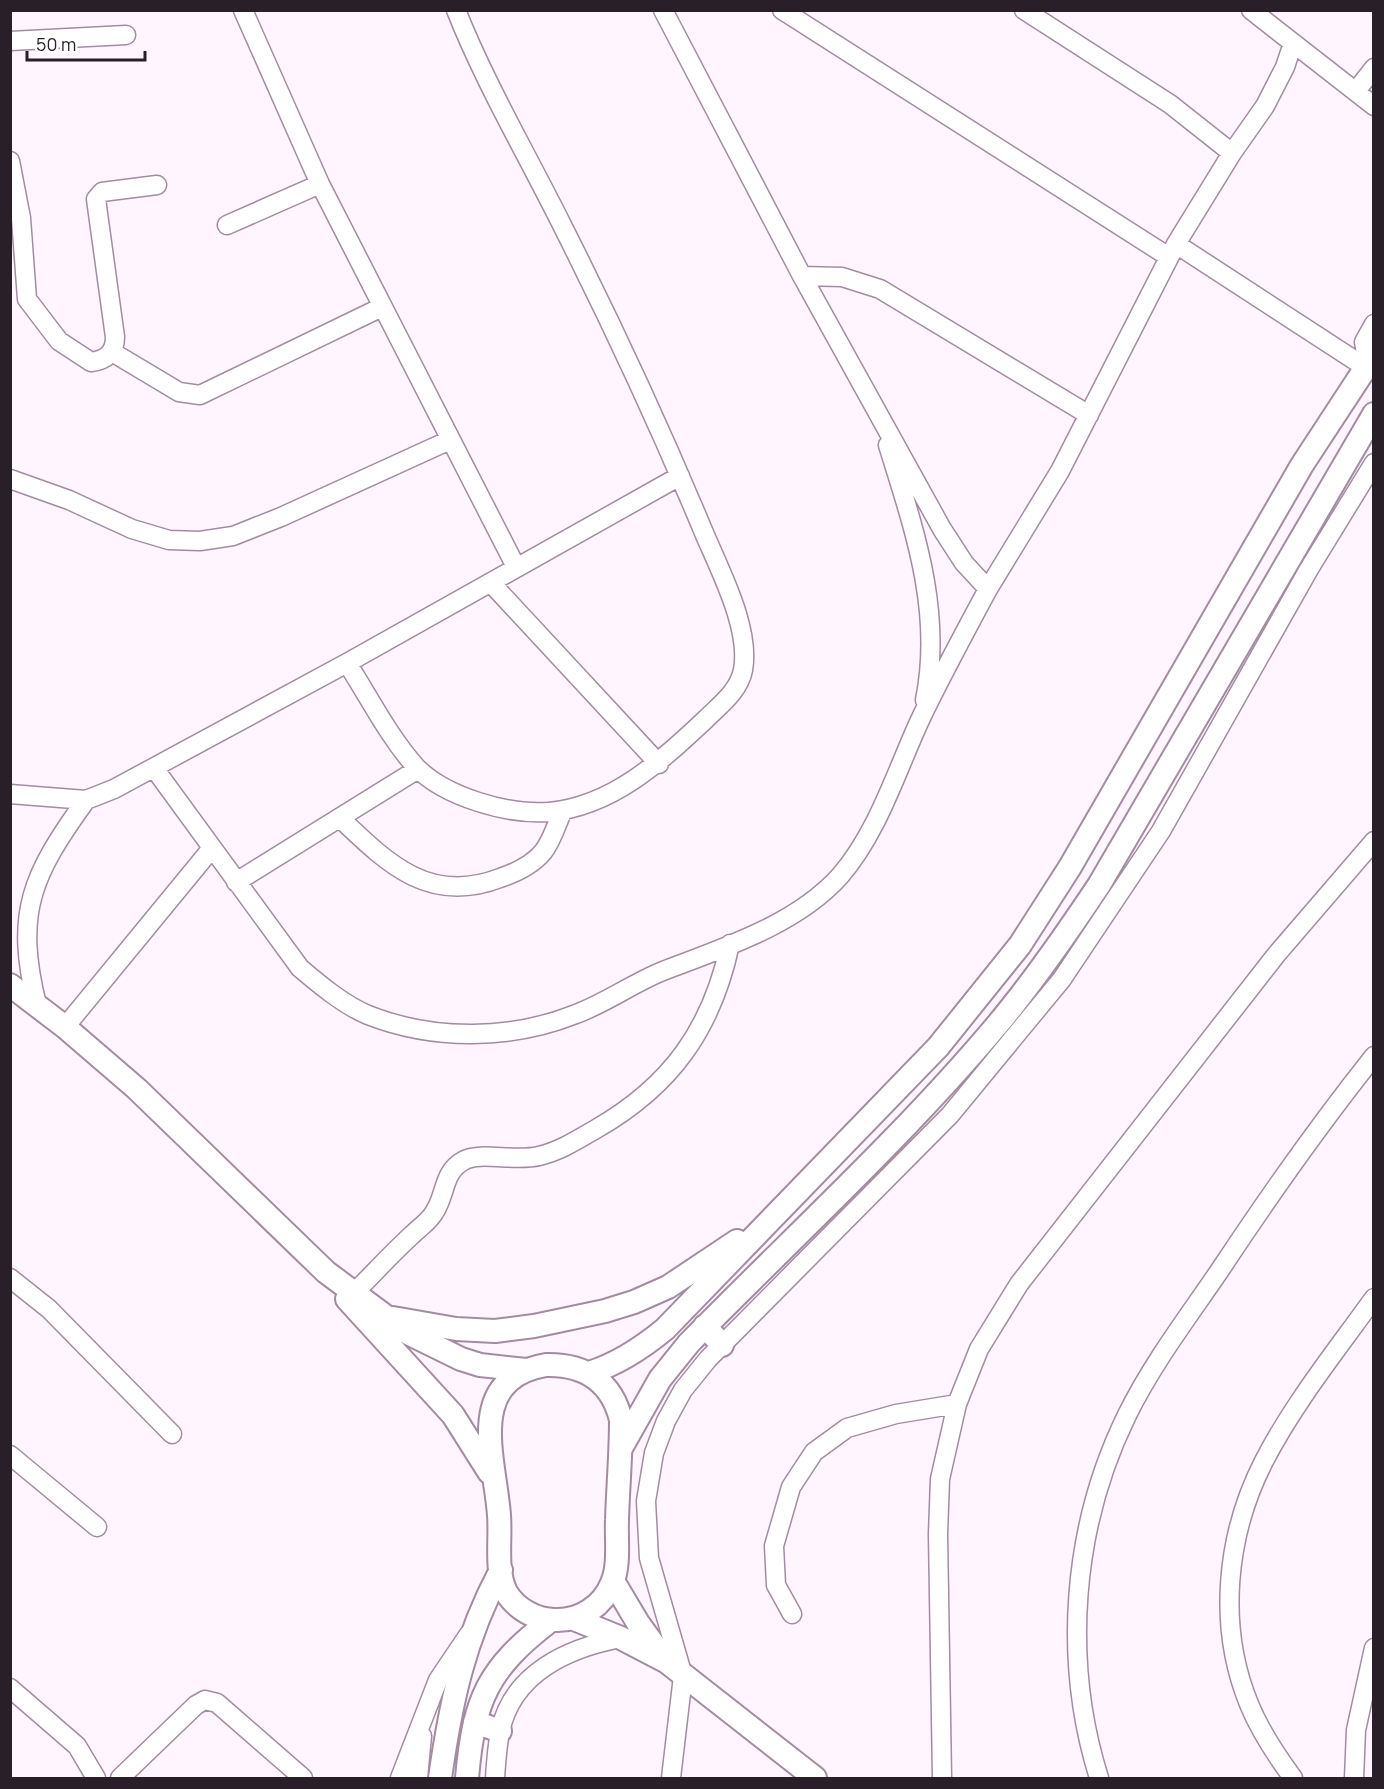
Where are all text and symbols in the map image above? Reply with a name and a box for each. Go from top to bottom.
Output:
scale bar [27,24,146,62]
text: 50 m [36,32,76,56]

